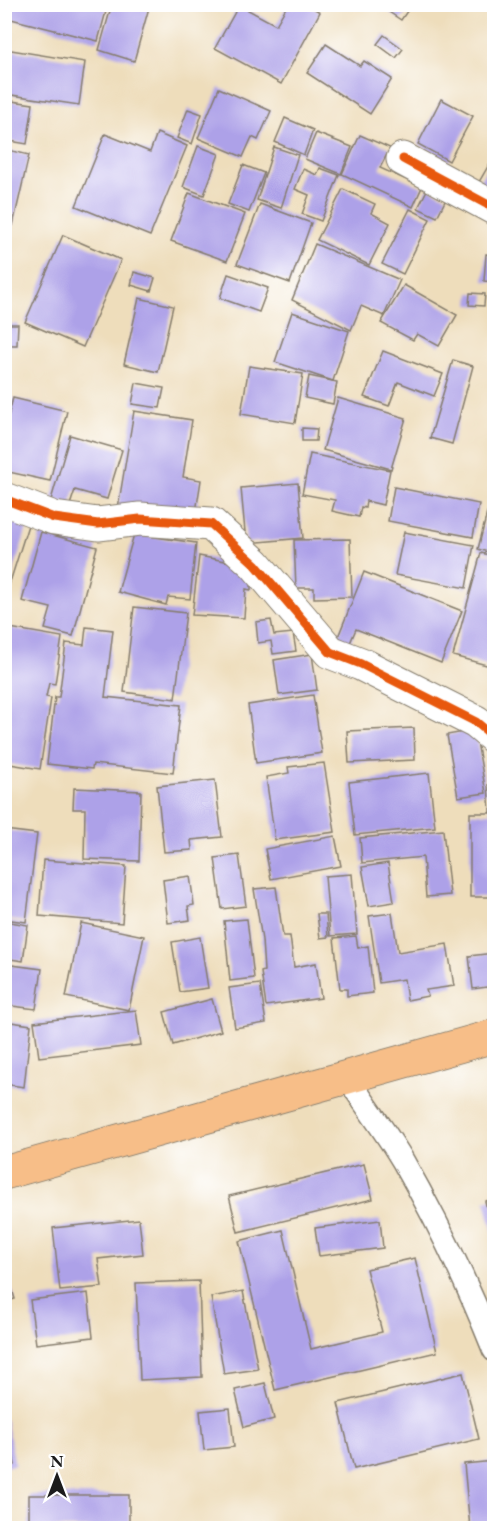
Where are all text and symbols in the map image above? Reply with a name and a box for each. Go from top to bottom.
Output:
north arrow [27,1446,87,1506]
text: N [51,1451,64,1472]

